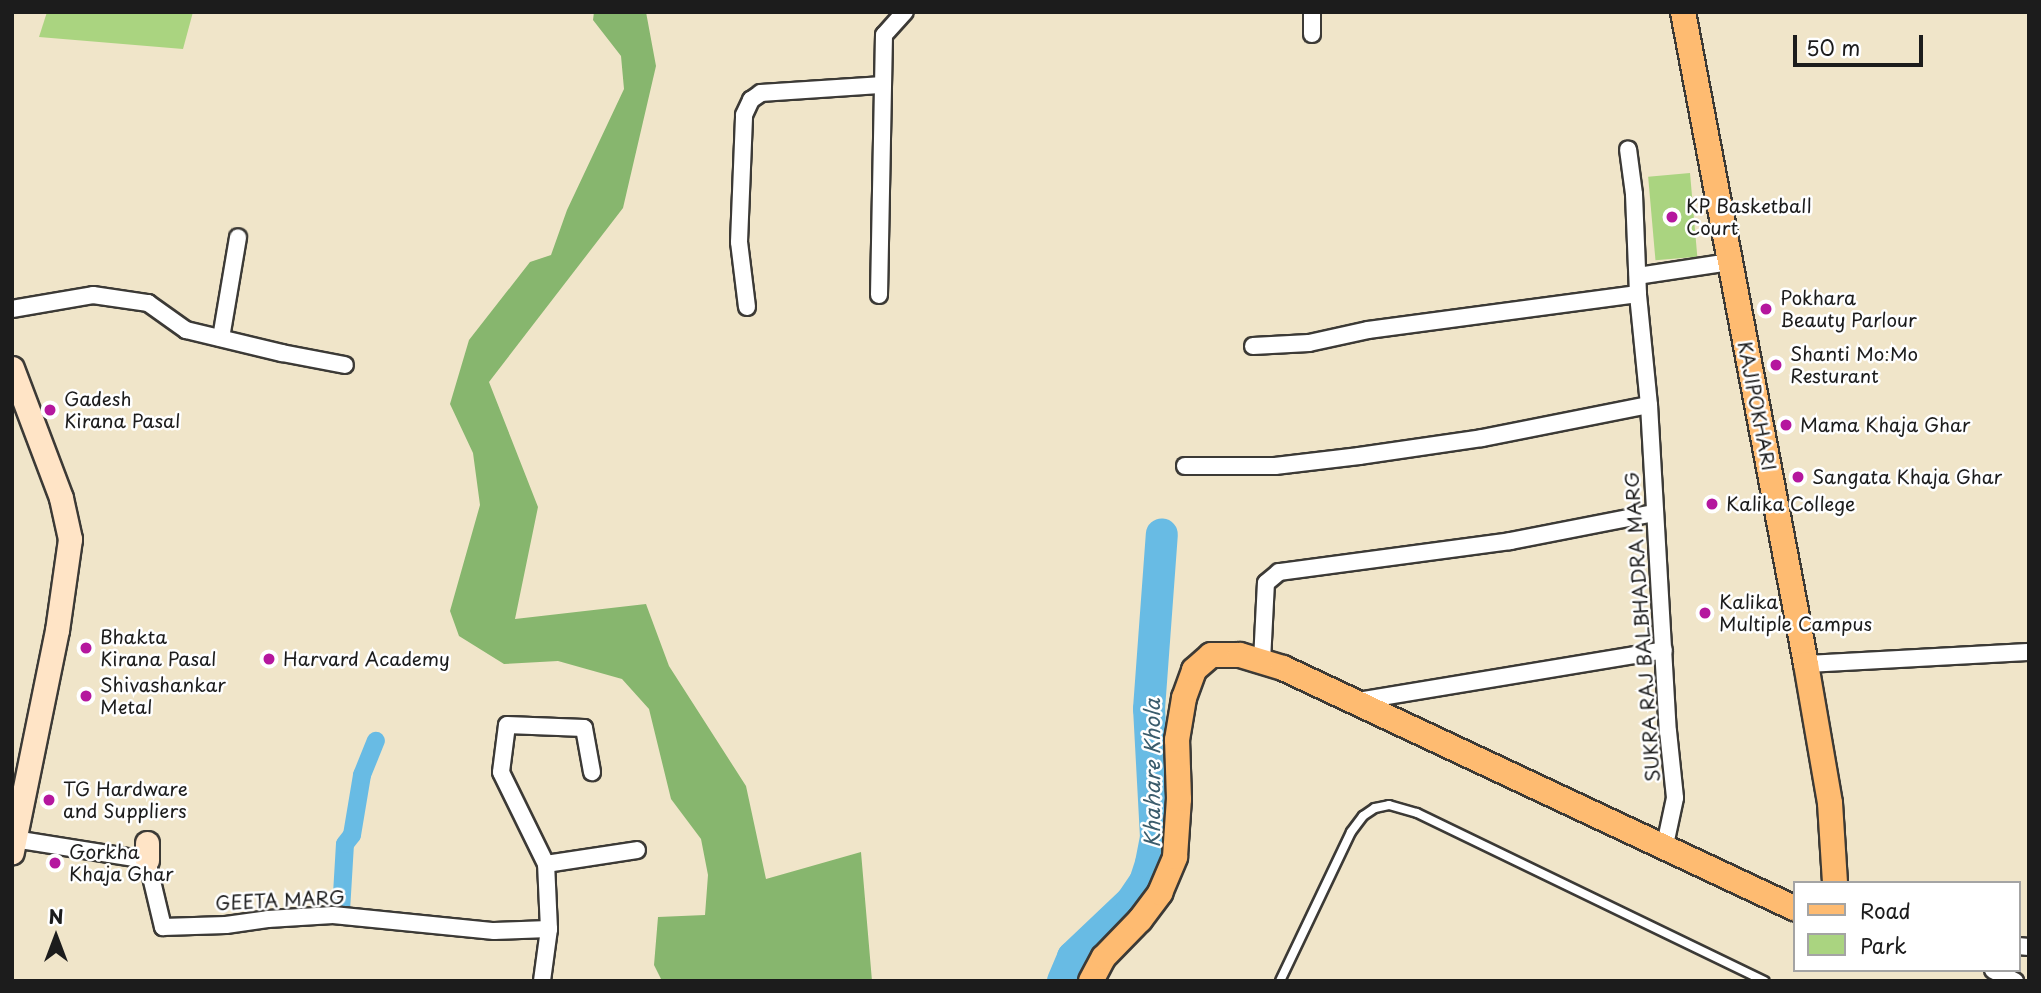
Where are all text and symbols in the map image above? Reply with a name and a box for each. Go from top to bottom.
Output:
scale bar [1796,21,1926,65]
text: 50 m [1806,31,1860,63]
place label: KP Basketball Court [1686,195,1812,239]
marker: KP Basketball Court [1664,209,1680,225]
place label: Pokhara Beauty Parlour [1780,287,1918,331]
marker: Pokhara Beauty Parlour [1758,301,1774,317]
street label: KAJIPOKHARI [1733,339,1781,473]
place label: Shanti Mo:Mo Resturant [1790,343,1918,387]
marker: Shanti Mo:Mo Resturant [1768,357,1784,373]
place label: Gadesh Kirana Pasal [64,388,180,432]
marker: Gadesh Kirana Pasal [42,402,58,418]
place label: Mama Khaja Ghar [1800,414,1970,436]
marker: Mama Khaja Ghar [1778,417,1794,433]
place label: Sangata Khaja Ghar [1812,466,2002,488]
marker: Sangata Khaja Ghar [1790,469,1806,485]
street label: SUKRA RAJ BALBHADRA MARG [1620,470,1664,784]
place label: Kalika College [1726,493,1857,515]
marker: Kalika College [1704,496,1720,512]
place label: Kalika Multiple Campus [1719,591,1873,635]
marker: Kalika Multiple Campus [1697,605,1713,621]
place label: Bhakta Kirana Pasal [100,626,216,670]
marker: Bhakta Kirana Pasal [78,640,94,656]
place label: Harvard Academy [283,648,451,670]
marker: Harvard Academy [261,651,277,667]
place label: Shivashankar Metal [100,674,226,718]
marker: Shivashankar Metal [78,688,94,704]
water label: Khahare Khola [1138,698,1164,848]
place label: TG Hardware and Suppliers [63,778,188,822]
marker: TG Hardware and Suppliers [41,792,57,808]
place label: Gorkha Khaja Ghar [69,841,174,885]
marker: Gorkha Khaja Ghar [47,855,63,871]
legend [1792,881,2020,972]
street label: GEETA MARG [213,885,347,915]
text: Road [1860,894,1911,926]
north arrow [21,902,91,972]
text: N [48,902,64,930]
text: Park [1860,929,1907,961]

